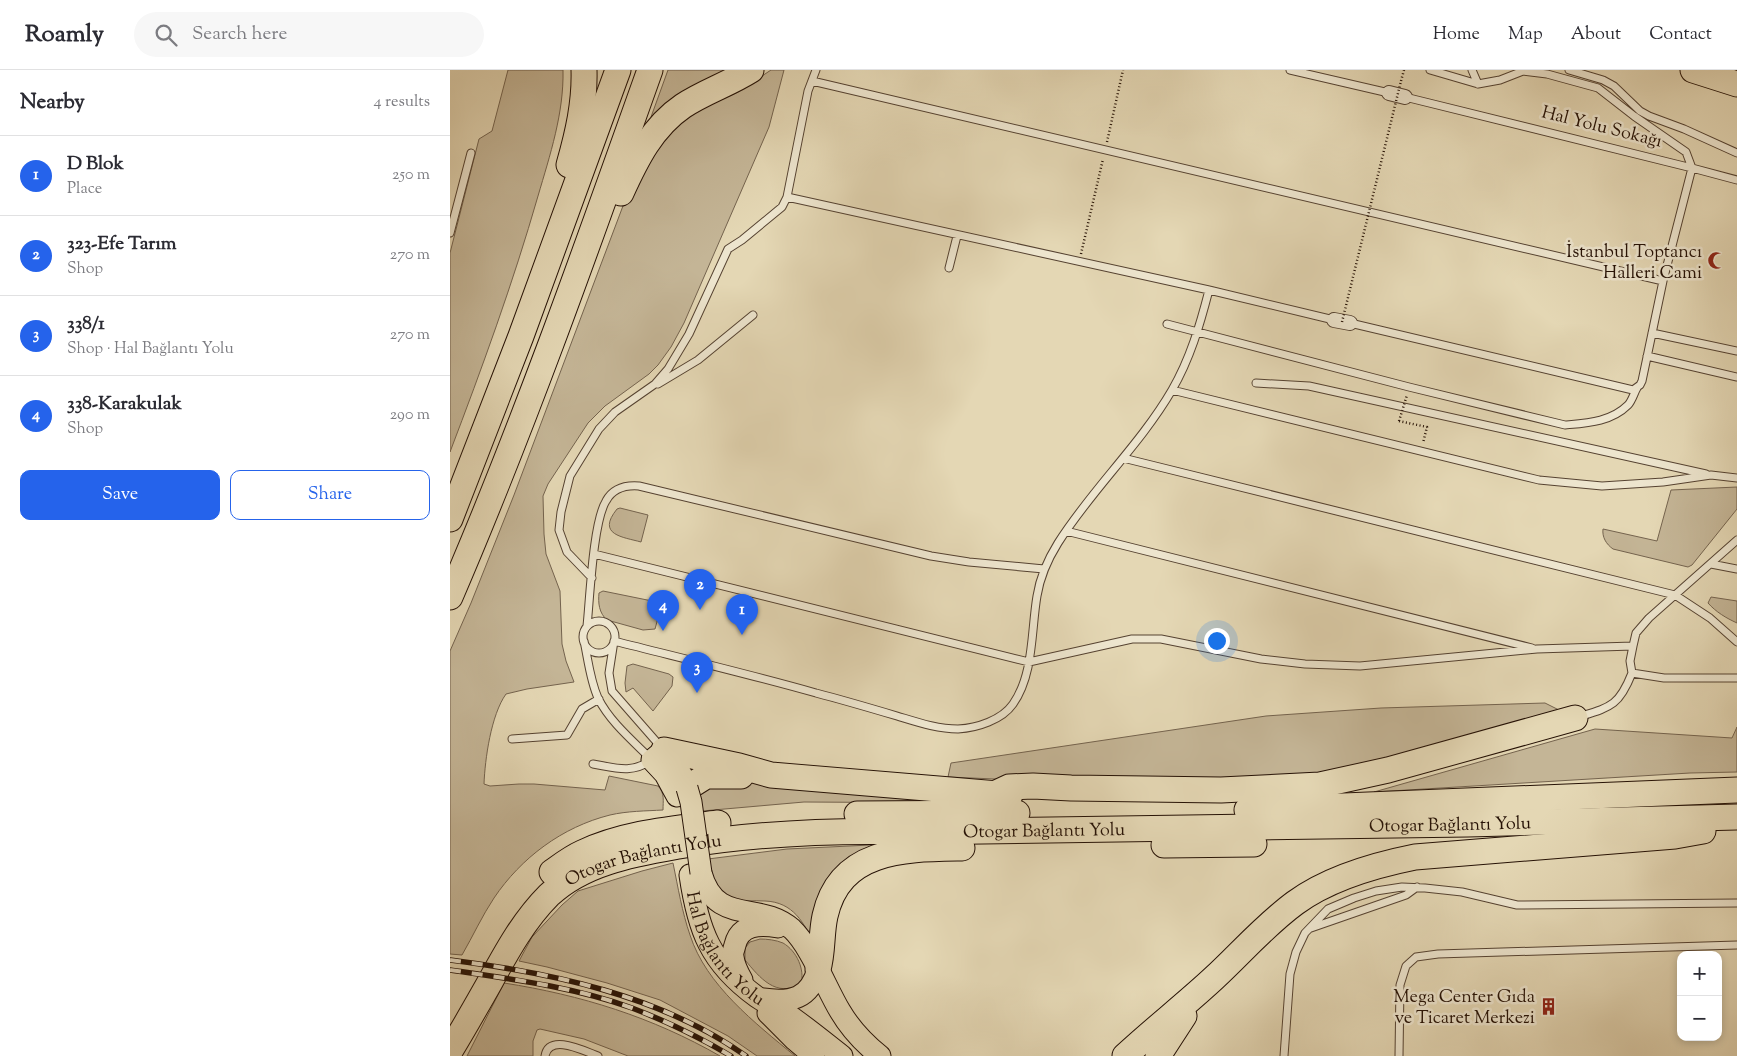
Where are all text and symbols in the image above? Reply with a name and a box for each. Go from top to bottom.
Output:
search box [134,12,484,57]
text: Roamly [25,18,104,52]
icon: search [152,21,180,49]
text: Search here [192,21,287,48]
text: Home [1433,22,1480,48]
text: Map [1508,22,1543,48]
text: About [1571,22,1621,48]
text: Contact [1649,22,1712,48]
text: Nearby [20,88,85,118]
text: 4 results [374,91,430,114]
street label: Hal Yolu Sokağı [1538,100,1665,155]
text: D Blok [67,151,124,178]
text: 1 [33,164,39,187]
text: 250 m [392,164,430,187]
text: Place [67,178,102,201]
text: 323-Efe Tarım [67,231,177,258]
place label: İstanbul Toptancı Halleri Cami [1566,240,1702,287]
text: 2 [32,244,40,267]
text: 270 m [390,244,430,267]
mosque icon: İstanbul Toptancı Halleri Cami [1706,251,1726,271]
text: Shop [67,258,103,281]
text: 338/1 [67,311,105,338]
text: 3 [33,324,39,347]
text: 270 m [390,324,430,347]
text: Shop · Hal Bağlantı Yolu [67,338,234,361]
text: 338-Karakulak [67,391,182,418]
text: 4 [32,404,40,427]
text: 290 m [390,404,430,427]
text: Shop [67,418,103,441]
button: Save [20,470,220,520]
button: Share [230,470,430,520]
pin: 2 [684,569,716,610]
pin: 4 [647,590,679,631]
pin: 1 [726,594,758,635]
your location [1204,628,1230,654]
pin: 3 [681,652,713,693]
street label: Otogar Bağlantı Yolu [1369,811,1531,840]
street label: Otogar Bağlantı Yolu [963,818,1125,846]
street label: Otogar Bağlantı Yolu [560,829,723,894]
street label: Hal Bağlantı Yolu [678,889,769,1014]
map controls [1677,951,1722,1041]
button: + [1677,951,1722,996]
place label: Mega Center Gıda ve Ticaret Merkezi [1393,985,1535,1032]
building icon: Mega Center Gıda ve Ticaret Merkezi [1539,996,1559,1016]
button: − [1677,996,1722,1041]

